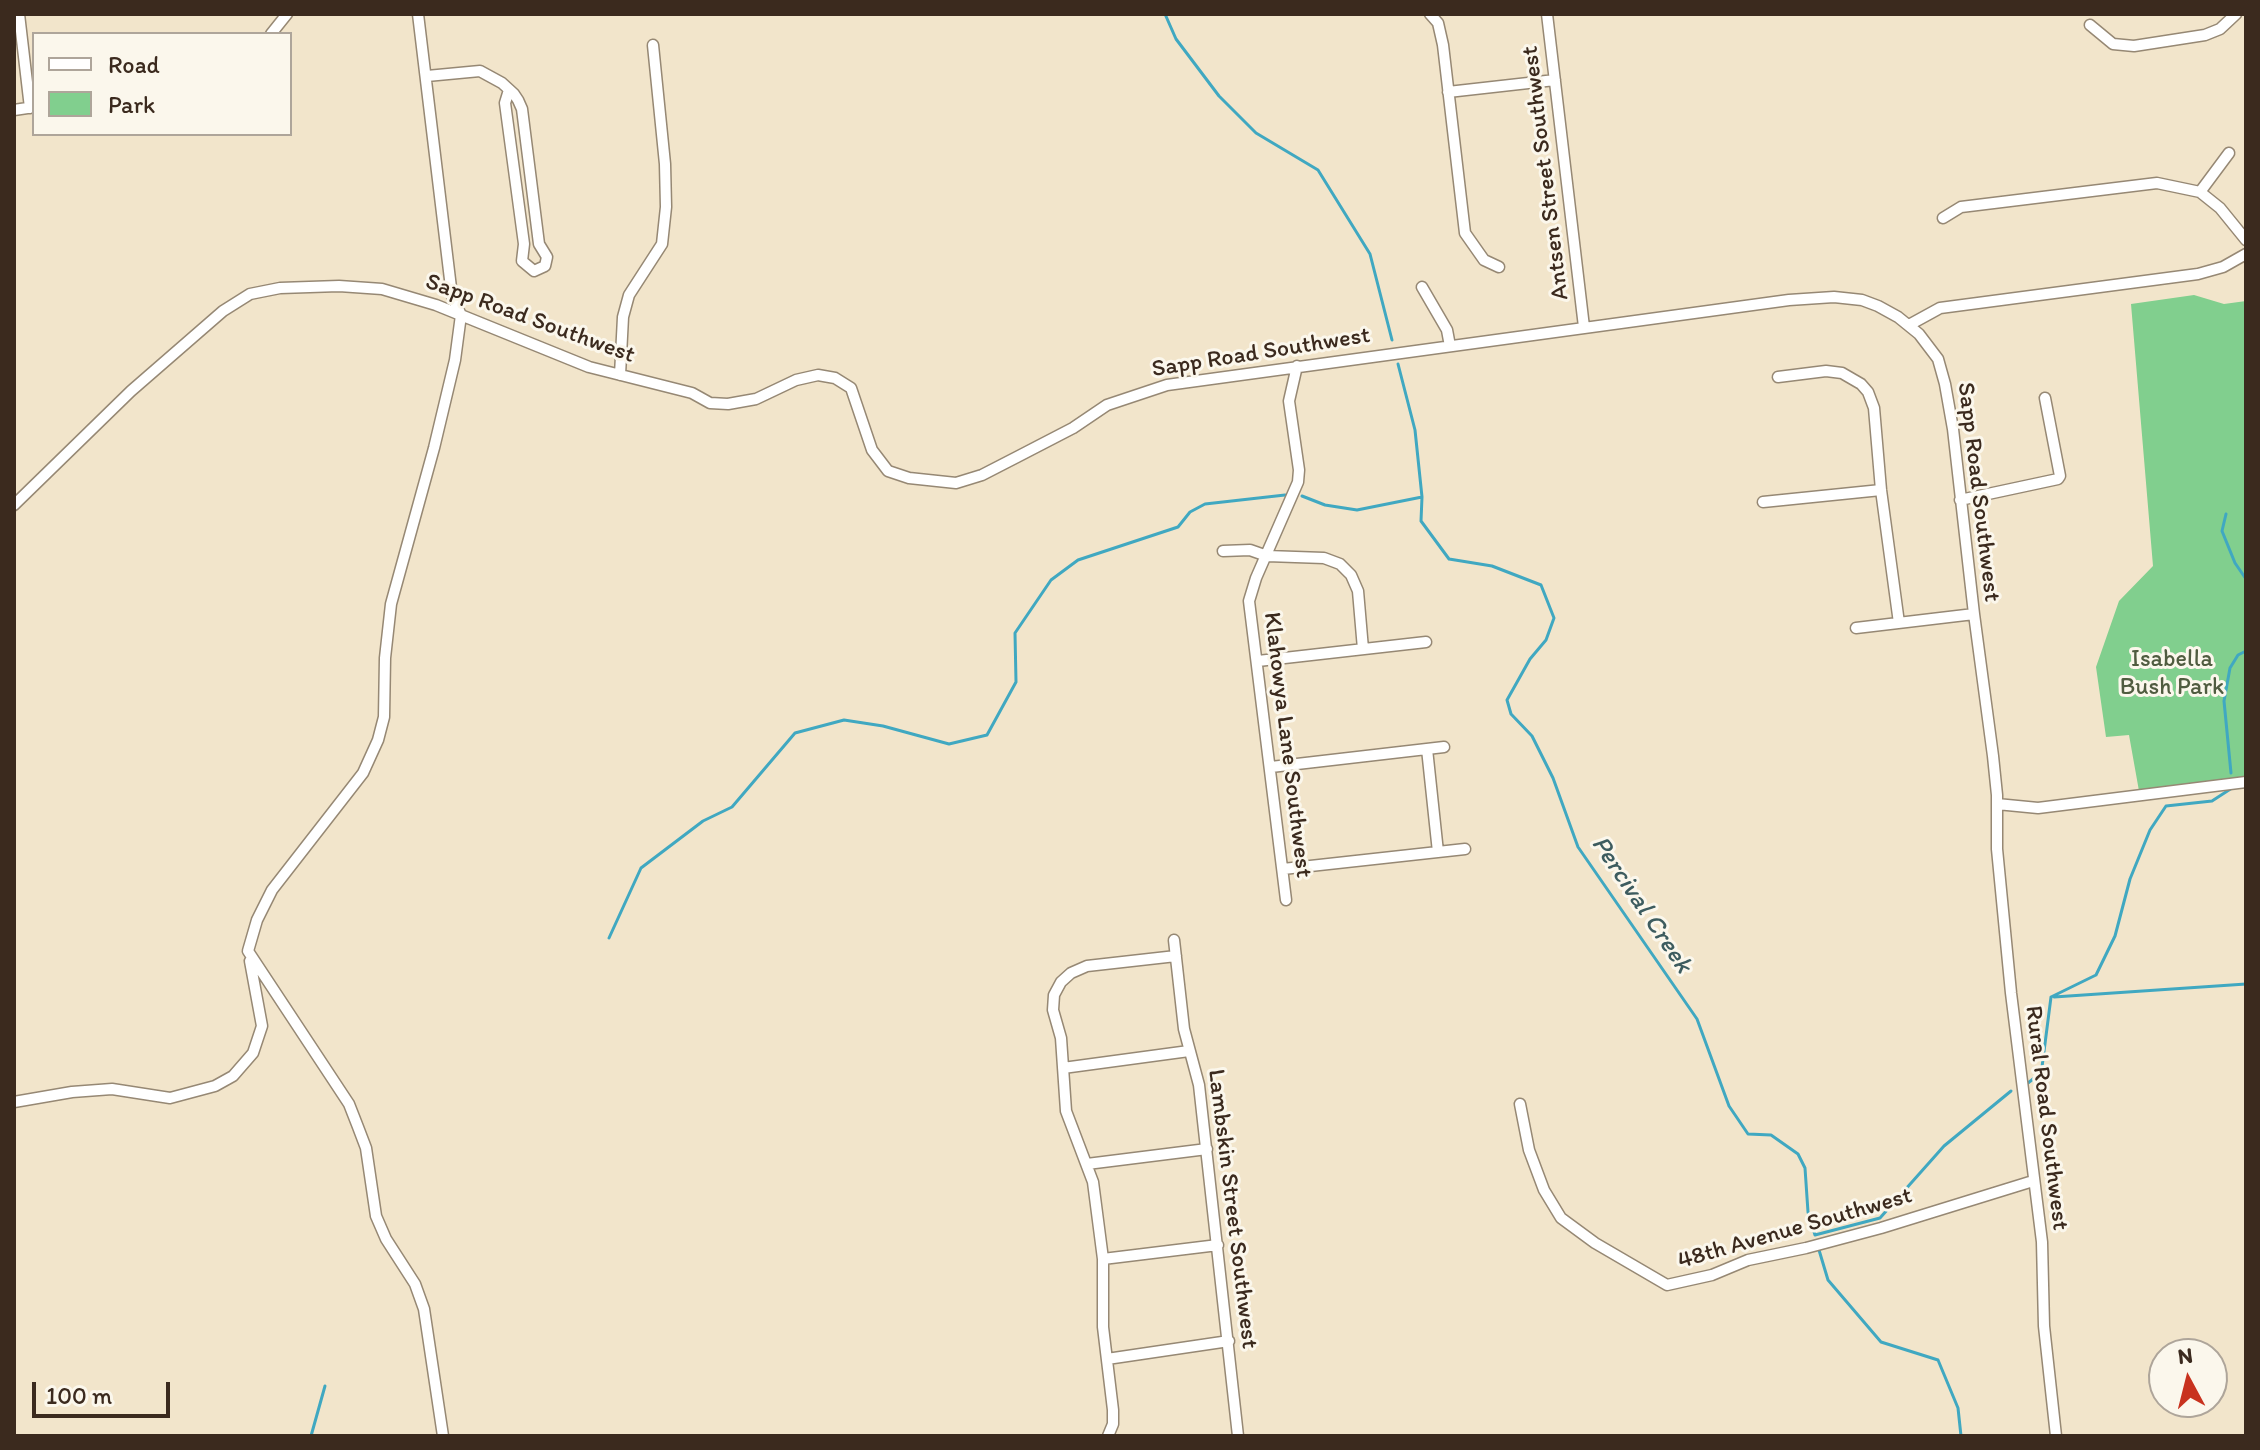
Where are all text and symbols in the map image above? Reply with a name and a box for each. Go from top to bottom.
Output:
legend [32,32,292,136]
street label: Antsen Street Southwest [1516,44,1576,302]
text: Road [108,50,160,79]
text: Park [108,90,155,119]
street label: Sapp Road Southwest [421,268,639,370]
street label: Sapp Road Southwest [1150,322,1372,384]
street label: Sapp Road Southwest [1950,381,2006,603]
street label: Klahowya Lane Southwest [1256,611,1318,879]
park label: Isabella Bush Park [2120,646,2224,702]
water label: Percival Creek [1584,830,1698,980]
street label: Rural Road Southwest [2018,1004,2074,1232]
street label: Lambskin Street Southwest [1201,1068,1263,1350]
street label: 48th Avenue Southwest [1675,1182,1915,1276]
north arrow [2148,1338,2228,1418]
text: N [2176,1341,2194,1370]
scale bar [36,1366,174,1416]
text: 100 m [46,1381,112,1410]

